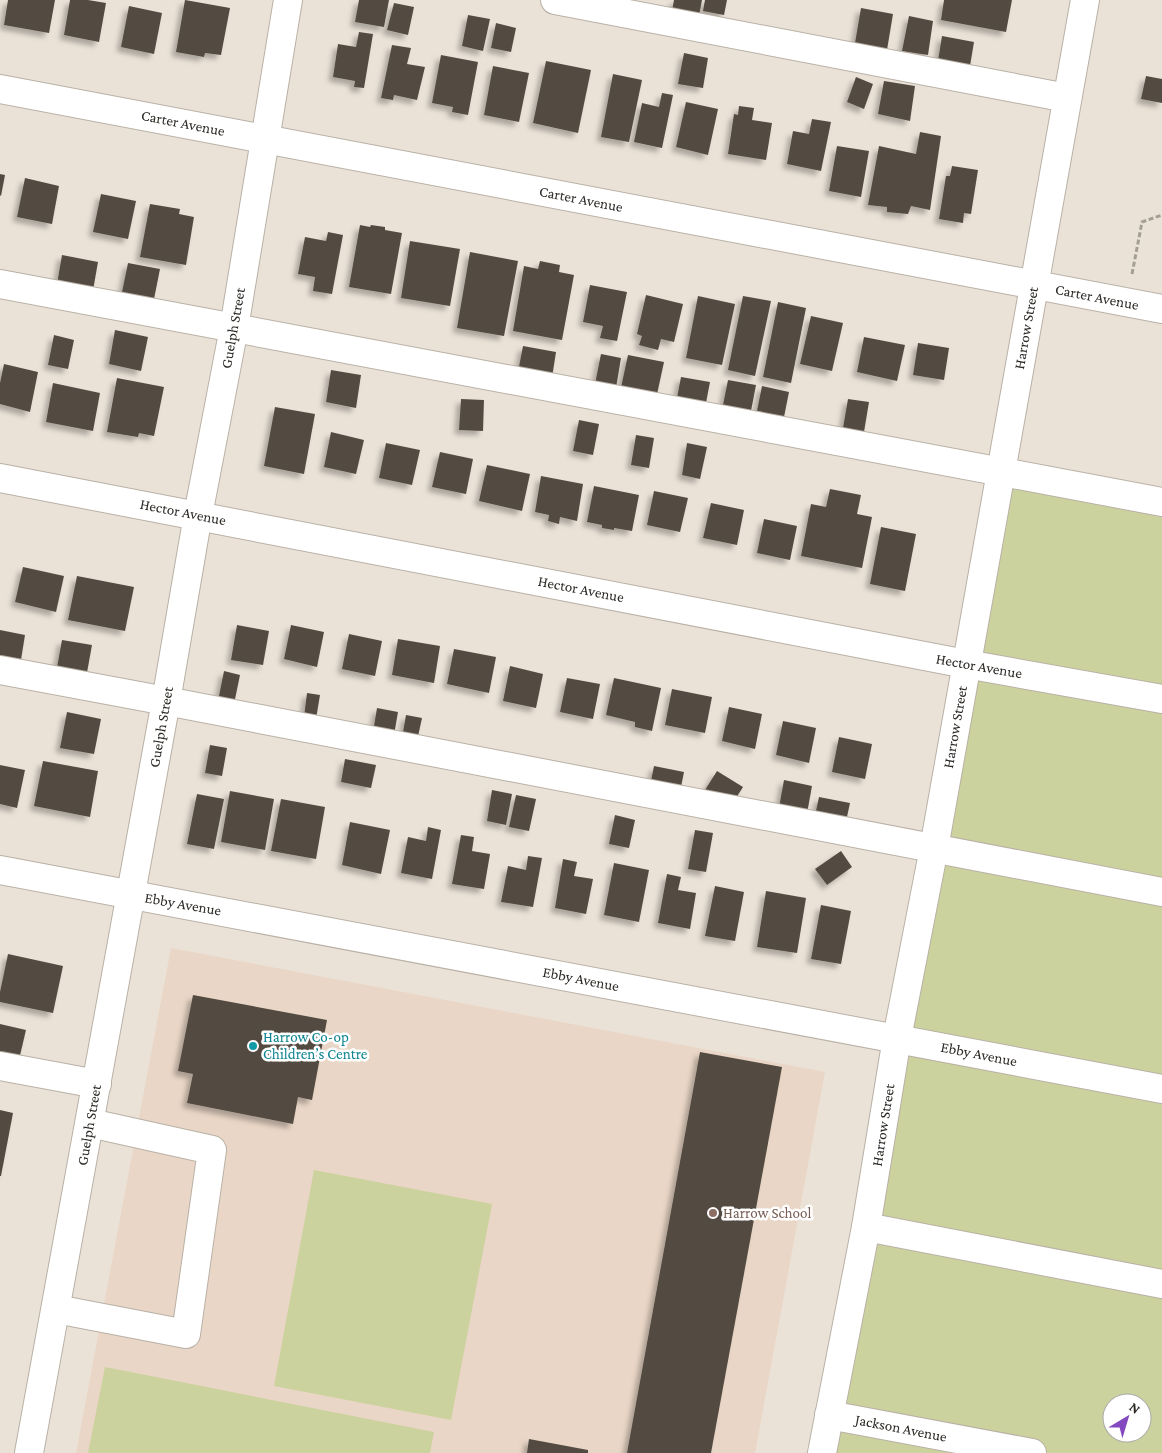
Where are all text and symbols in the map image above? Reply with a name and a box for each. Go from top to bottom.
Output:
street label: Carter Avenue [140,107,227,139]
street label: Carter Avenue [538,183,625,215]
street label: Carter Avenue [1054,281,1141,313]
street label: Harrow Street [1011,284,1041,371]
street label: Guelph Street [218,285,249,370]
street label: Hector Avenue [139,496,228,528]
street label: Hector Avenue [537,573,626,605]
street label: Hector Avenue [935,651,1024,682]
street label: Harrow Street [940,683,970,770]
street label: Guelph Street [146,684,177,769]
street label: Ebby Avenue [143,889,223,920]
street label: Ebby Avenue [541,964,621,995]
place label: Harrow Co-op Children’s Centre [263,1029,368,1062]
street label: Ebby Avenue [939,1039,1019,1070]
marker: Harrow Co-op Children’s Centre [247,1040,259,1052]
street label: Harrow Street [869,1081,898,1168]
street label: Guelph Street [74,1082,105,1167]
place label: Harrow School [723,1205,811,1221]
marker: Harrow School [707,1207,719,1219]
north arrow [1102,1393,1152,1443]
text: N [1126,1399,1144,1417]
street label: Jackson Avenue [852,1411,949,1446]

